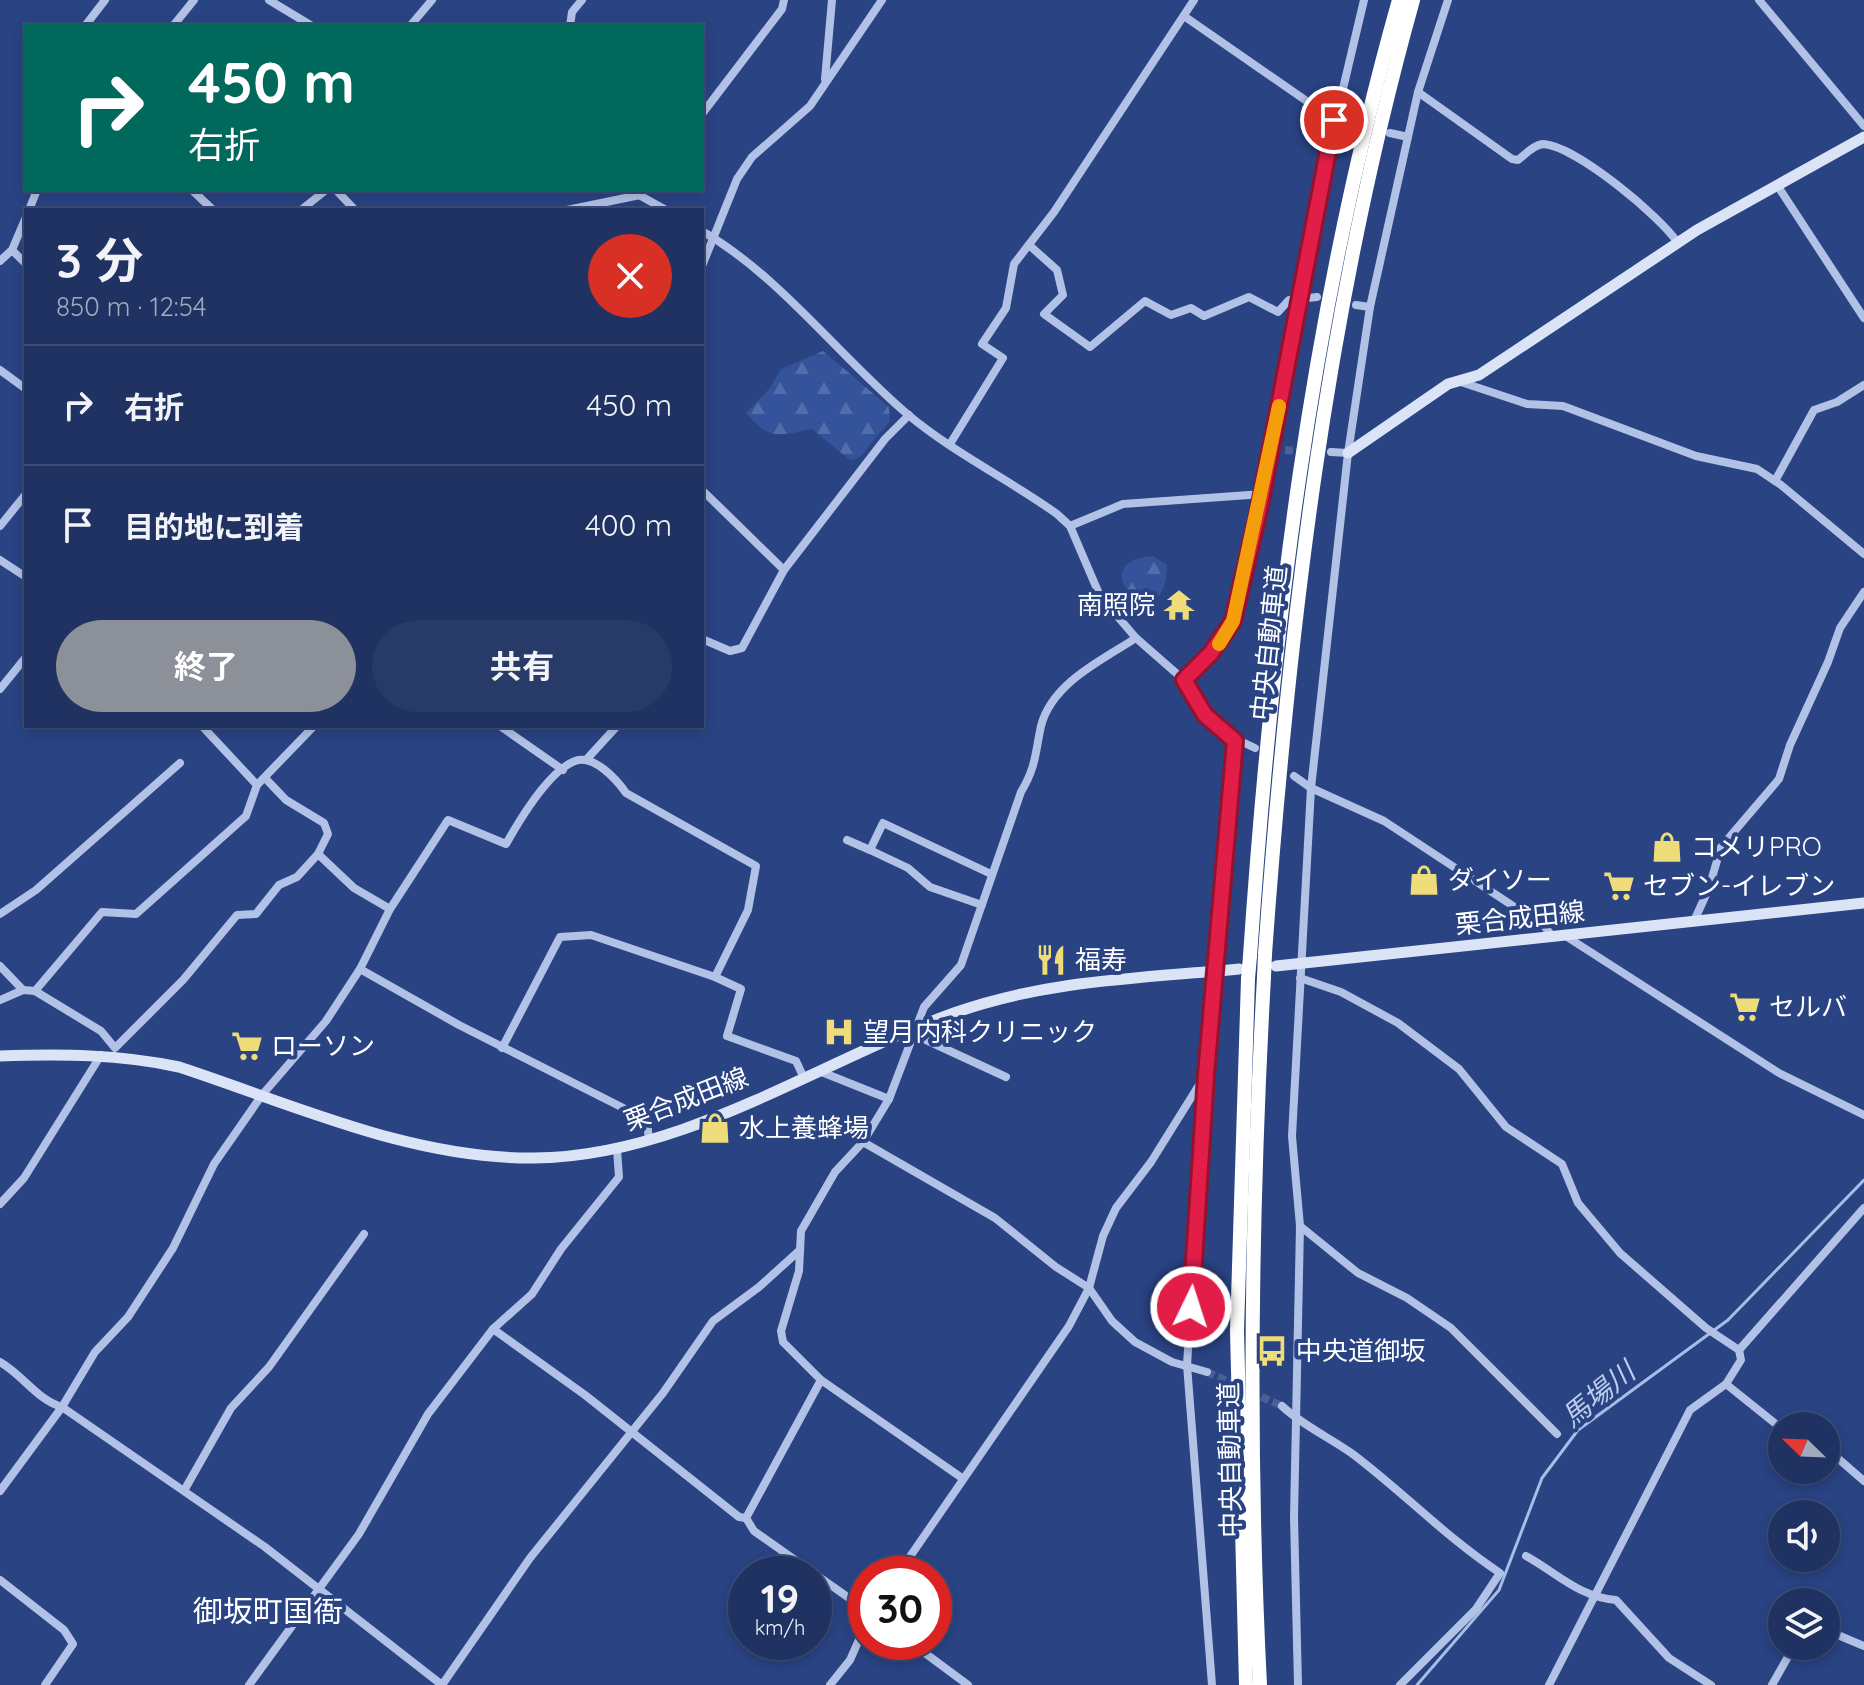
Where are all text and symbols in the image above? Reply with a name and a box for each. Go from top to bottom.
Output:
text: 450 m [188,47,355,117]
icon: right [56,56,160,160]
pin [1300,86,1368,154]
icon: arrive [1312,98,1356,142]
text: 右折 [188,122,260,167]
text: 3 分 [56,230,143,290]
button: close [588,234,672,318]
text: 850 m · 12:54 [56,290,207,323]
icon: right [56,383,100,427]
text: 450 m [586,386,672,424]
text: 右折 [124,388,184,426]
icon: arrive [56,503,100,547]
text: 400 m [585,506,672,544]
text: 目的地に到着 [124,508,304,546]
street label: 中央自動車道 [1244,564,1293,722]
place label: 南照院 [1077,588,1155,621]
temple icon: 南照院 [1162,588,1196,622]
button: 終了 [56,620,356,712]
button: 共有 [372,620,672,712]
shop icon: コメリPRO [1650,830,1684,864]
place label: コメリPRO [1691,830,1822,863]
shop icon: ダイソー [1407,863,1441,897]
place label: ダイソー [1448,863,1552,896]
supermarket icon: セブン-イレブン [1602,869,1636,903]
place label: セブン-イレブン [1643,869,1835,902]
street label: 栗合成田線 [1454,894,1586,941]
restaurant icon: 福寿 [1034,943,1068,977]
place label: 福寿 [1075,943,1127,976]
supermarket icon: セルバ [1728,990,1762,1024]
place label: セルバ [1769,990,1847,1023]
hospital icon: 望月内科クリニック [822,1015,856,1049]
place label: 望月内科クリニック [863,1015,1097,1048]
supermarket icon: ローソン [230,1029,264,1063]
place label: ローソン [271,1029,375,1062]
street label: 栗合成田線 [619,1060,752,1137]
shop icon: 水上養蜂場 [698,1111,732,1145]
place label: 水上養蜂場 [739,1111,869,1144]
position arrow [1149,1265,1233,1349]
bus stop icon: 中央道御坂 [1255,1334,1289,1368]
place label: 中央道御坂 [1296,1334,1426,1367]
water label: 馬場川 [1554,1352,1644,1434]
street label: 中央自動車道 [1212,1382,1247,1538]
north arrow [1768,1412,1840,1484]
map controls [1768,1412,1840,1660]
button: sound [1768,1500,1840,1572]
speed limit sign: 30 [848,1556,952,1660]
text: 19 [761,1573,799,1623]
button: layers [1768,1588,1840,1660]
district label: 御坂町国衙 [193,1592,343,1630]
text: km/h [755,1615,805,1640]

